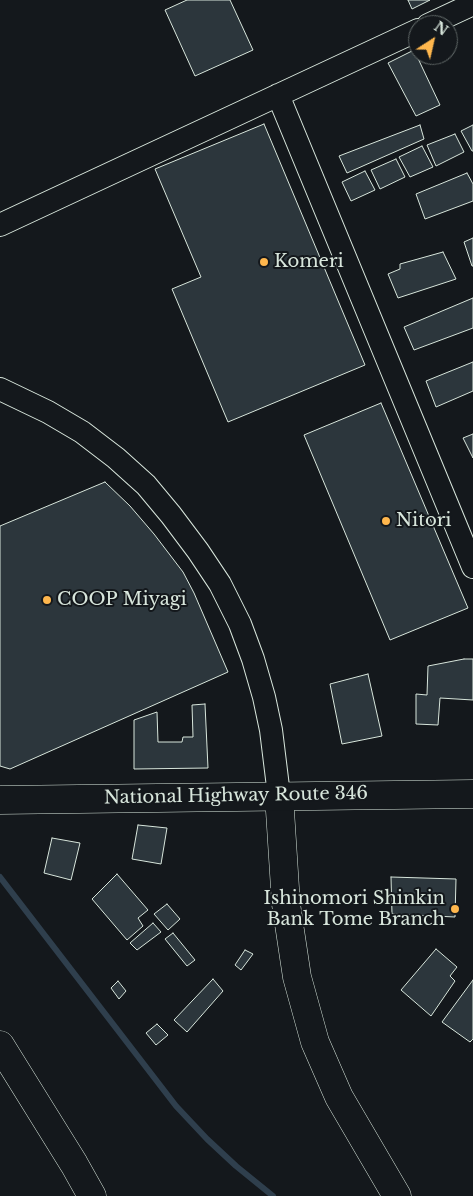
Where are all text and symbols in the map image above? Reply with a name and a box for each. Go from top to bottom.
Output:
north arrow [408,15,458,65]
text: N [430,17,452,40]
place label: Komeri [274,251,344,273]
marker: Komeri [258,256,270,268]
place label: Nitori [396,510,451,532]
marker: Nitori [380,515,392,527]
place label: COOP Miyagi [57,589,187,611]
marker: COOP Miyagi [41,594,53,606]
street label: National Highway Route 346 [104,783,368,809]
place label: Ishinomori Shinkin Bank Tome Branch [264,888,445,931]
marker: Ishinomori Shinkin Bank Tome Branch [449,903,461,915]

